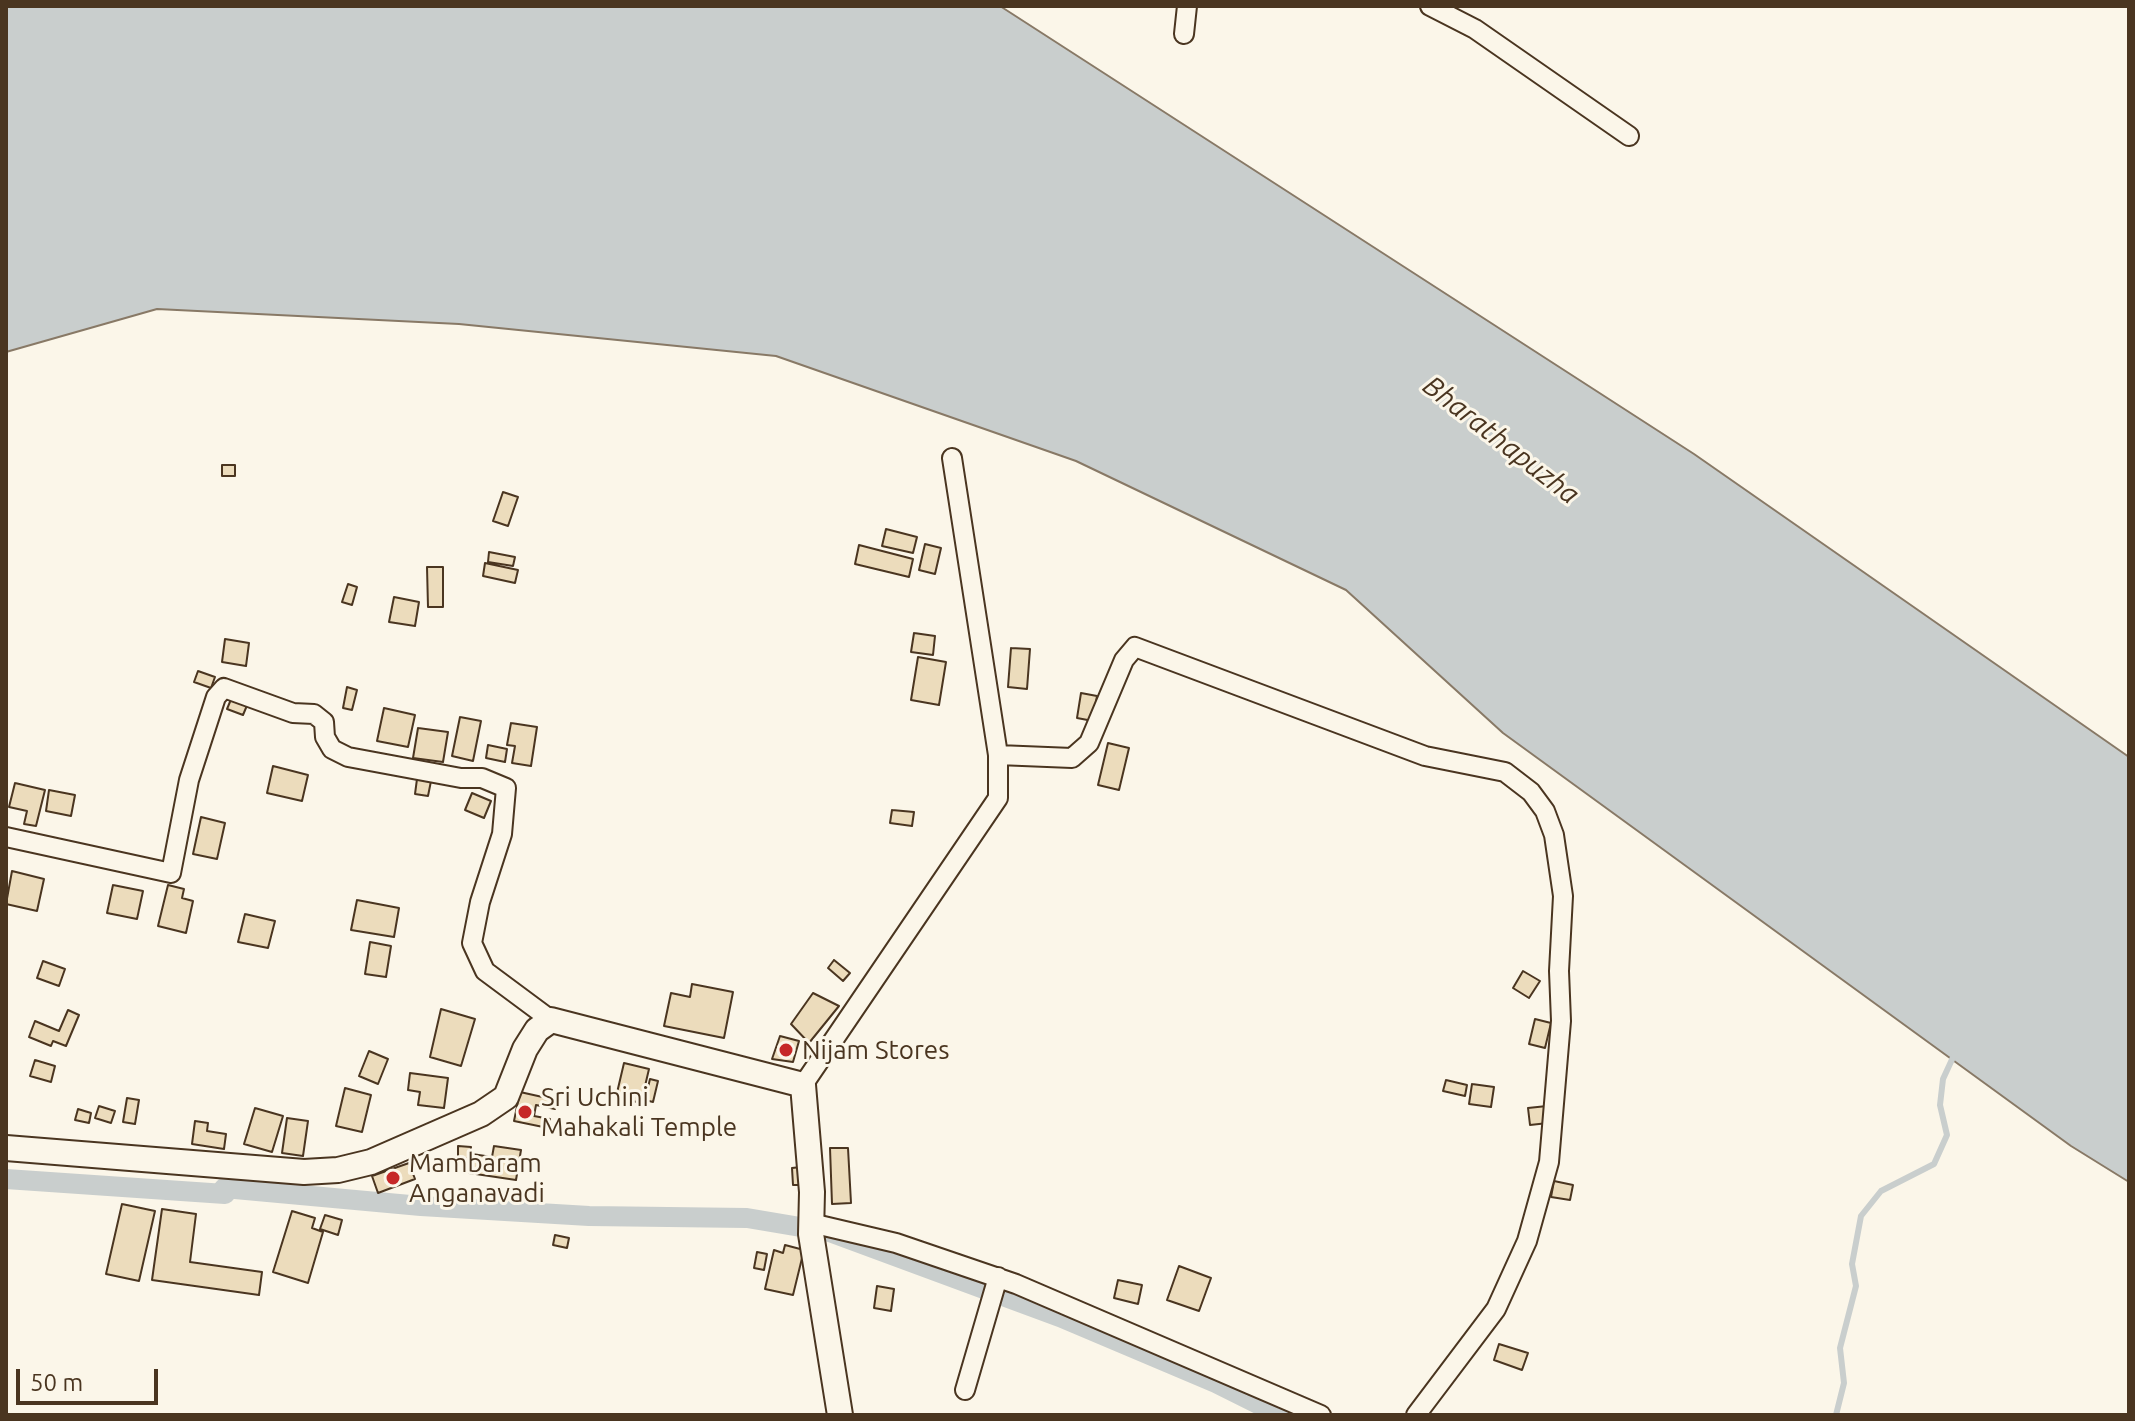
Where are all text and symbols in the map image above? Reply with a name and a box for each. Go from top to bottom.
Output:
water label: Bharathapuzha [1416,369,1586,511]
place label: Nijam Stores [802,1034,949,1066]
marker: Nijam Stores [777,1041,795,1059]
place label: Sri Uchini Mahakali Temple [541,1081,737,1142]
marker: Sri Uchini Mahakali Temple [516,1103,534,1121]
place label: Mambaram Anganavadi [409,1147,545,1208]
marker: Mambaram Anganavadi [384,1169,402,1187]
scale bar [20,1353,162,1403]
text: 50 m [30,1369,83,1396]

